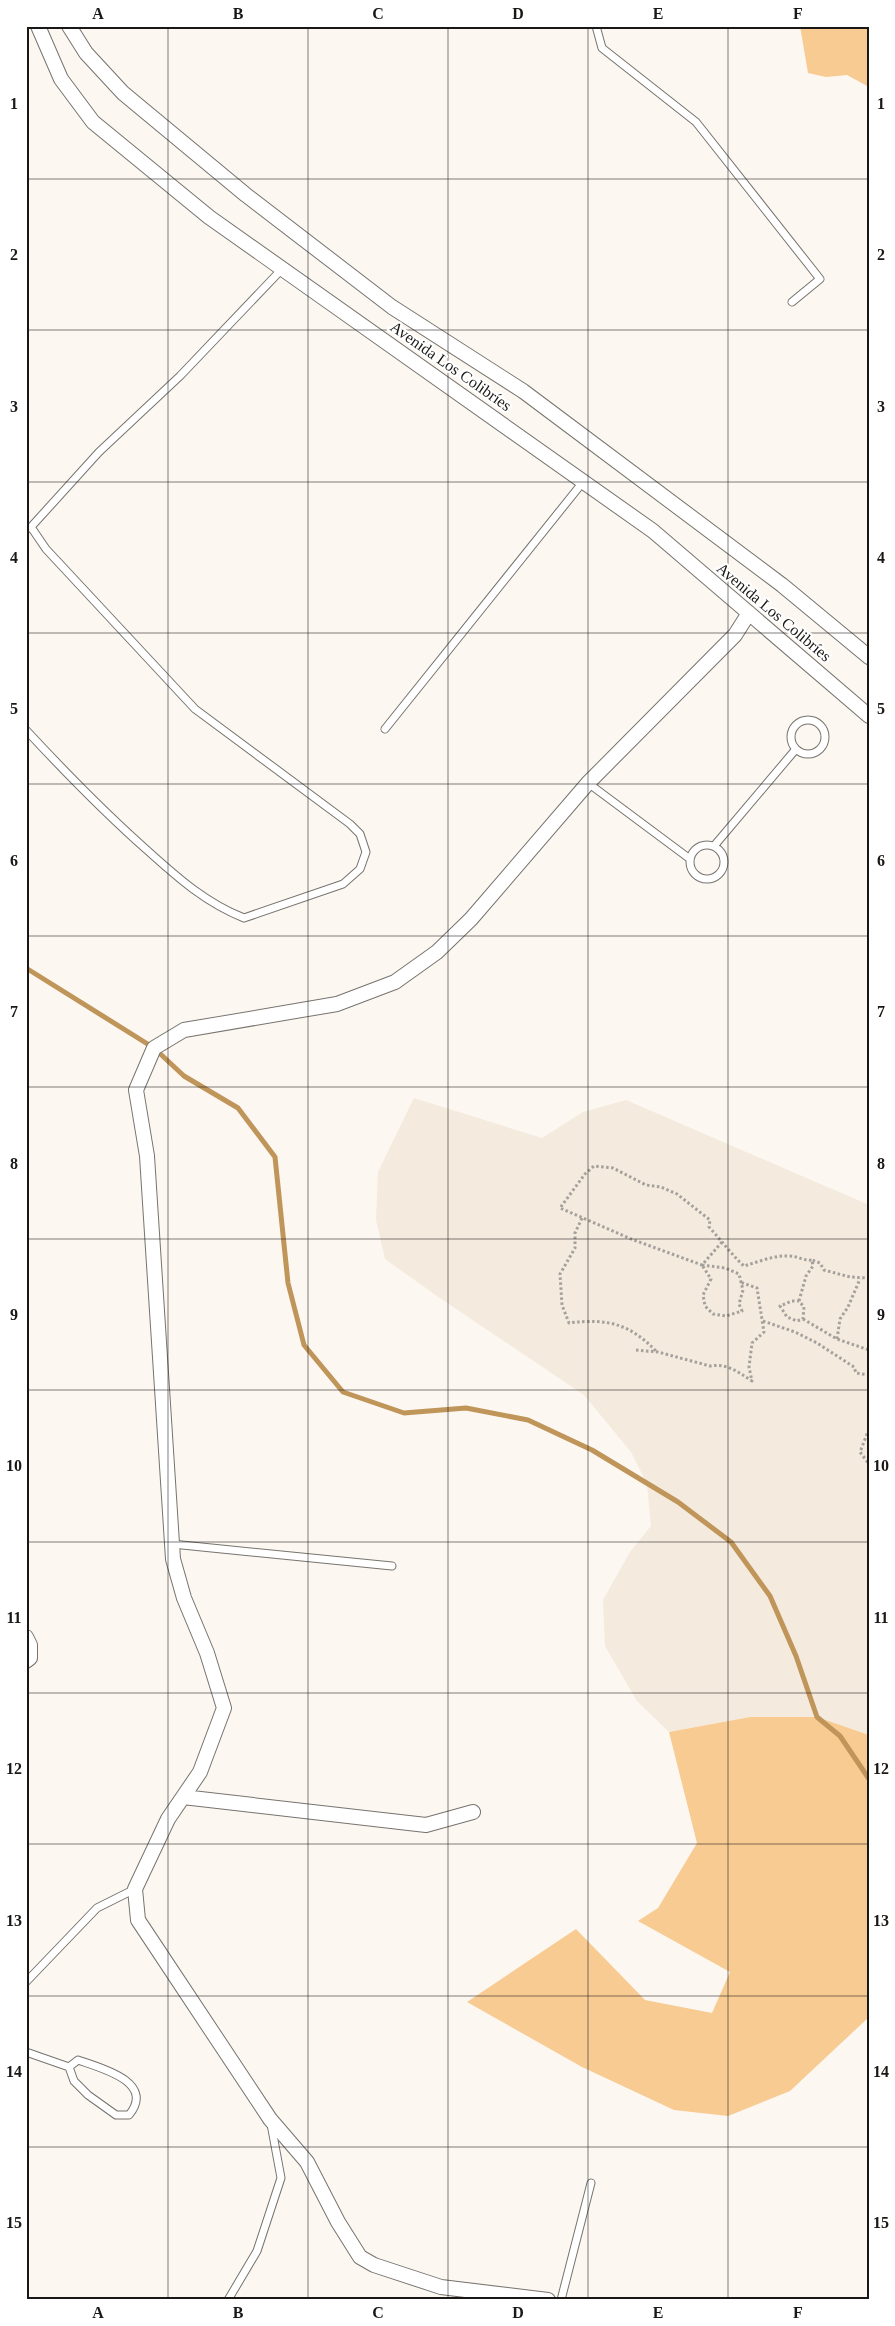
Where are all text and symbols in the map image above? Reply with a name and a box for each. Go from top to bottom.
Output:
text: A [92,5,104,22]
text: B [233,5,244,22]
text: C [372,5,384,22]
text: D [512,5,524,22]
text: E [653,5,663,22]
text: F [793,5,803,22]
text: 1 [10,95,18,112]
text: 1 [877,95,885,112]
text: 2 [10,246,18,263]
text: 2 [877,246,885,263]
street label: Avenida Los Colibríes [387,318,515,414]
text: 3 [10,398,18,415]
text: 3 [877,398,885,415]
text: 4 [10,549,18,566]
text: 4 [877,549,885,566]
street label: Avenida Los Colibríes [714,559,834,665]
text: 5 [10,700,18,717]
text: 5 [877,700,885,717]
text: 6 [10,852,18,869]
text: 6 [877,852,885,869]
text: 7 [10,1003,18,1020]
text: 7 [877,1003,885,1020]
text: 8 [10,1155,18,1172]
text: 8 [877,1155,885,1172]
text: 9 [10,1306,18,1323]
text: 9 [877,1306,885,1323]
text: 10 [6,1457,22,1474]
text: 10 [873,1457,889,1474]
text: 11 [6,1609,22,1626]
text: 11 [873,1609,889,1626]
text: 12 [6,1760,22,1777]
text: 12 [873,1760,889,1777]
text: 13 [6,1912,22,1929]
text: 13 [873,1912,889,1929]
text: 14 [6,2063,22,2080]
text: 14 [873,2063,889,2080]
text: 15 [6,2214,22,2231]
text: 15 [873,2214,889,2231]
text: A [92,2304,104,2321]
text: B [233,2304,244,2321]
text: C [372,2304,384,2321]
text: D [512,2304,524,2321]
text: E [653,2304,663,2321]
text: F [793,2304,803,2321]

